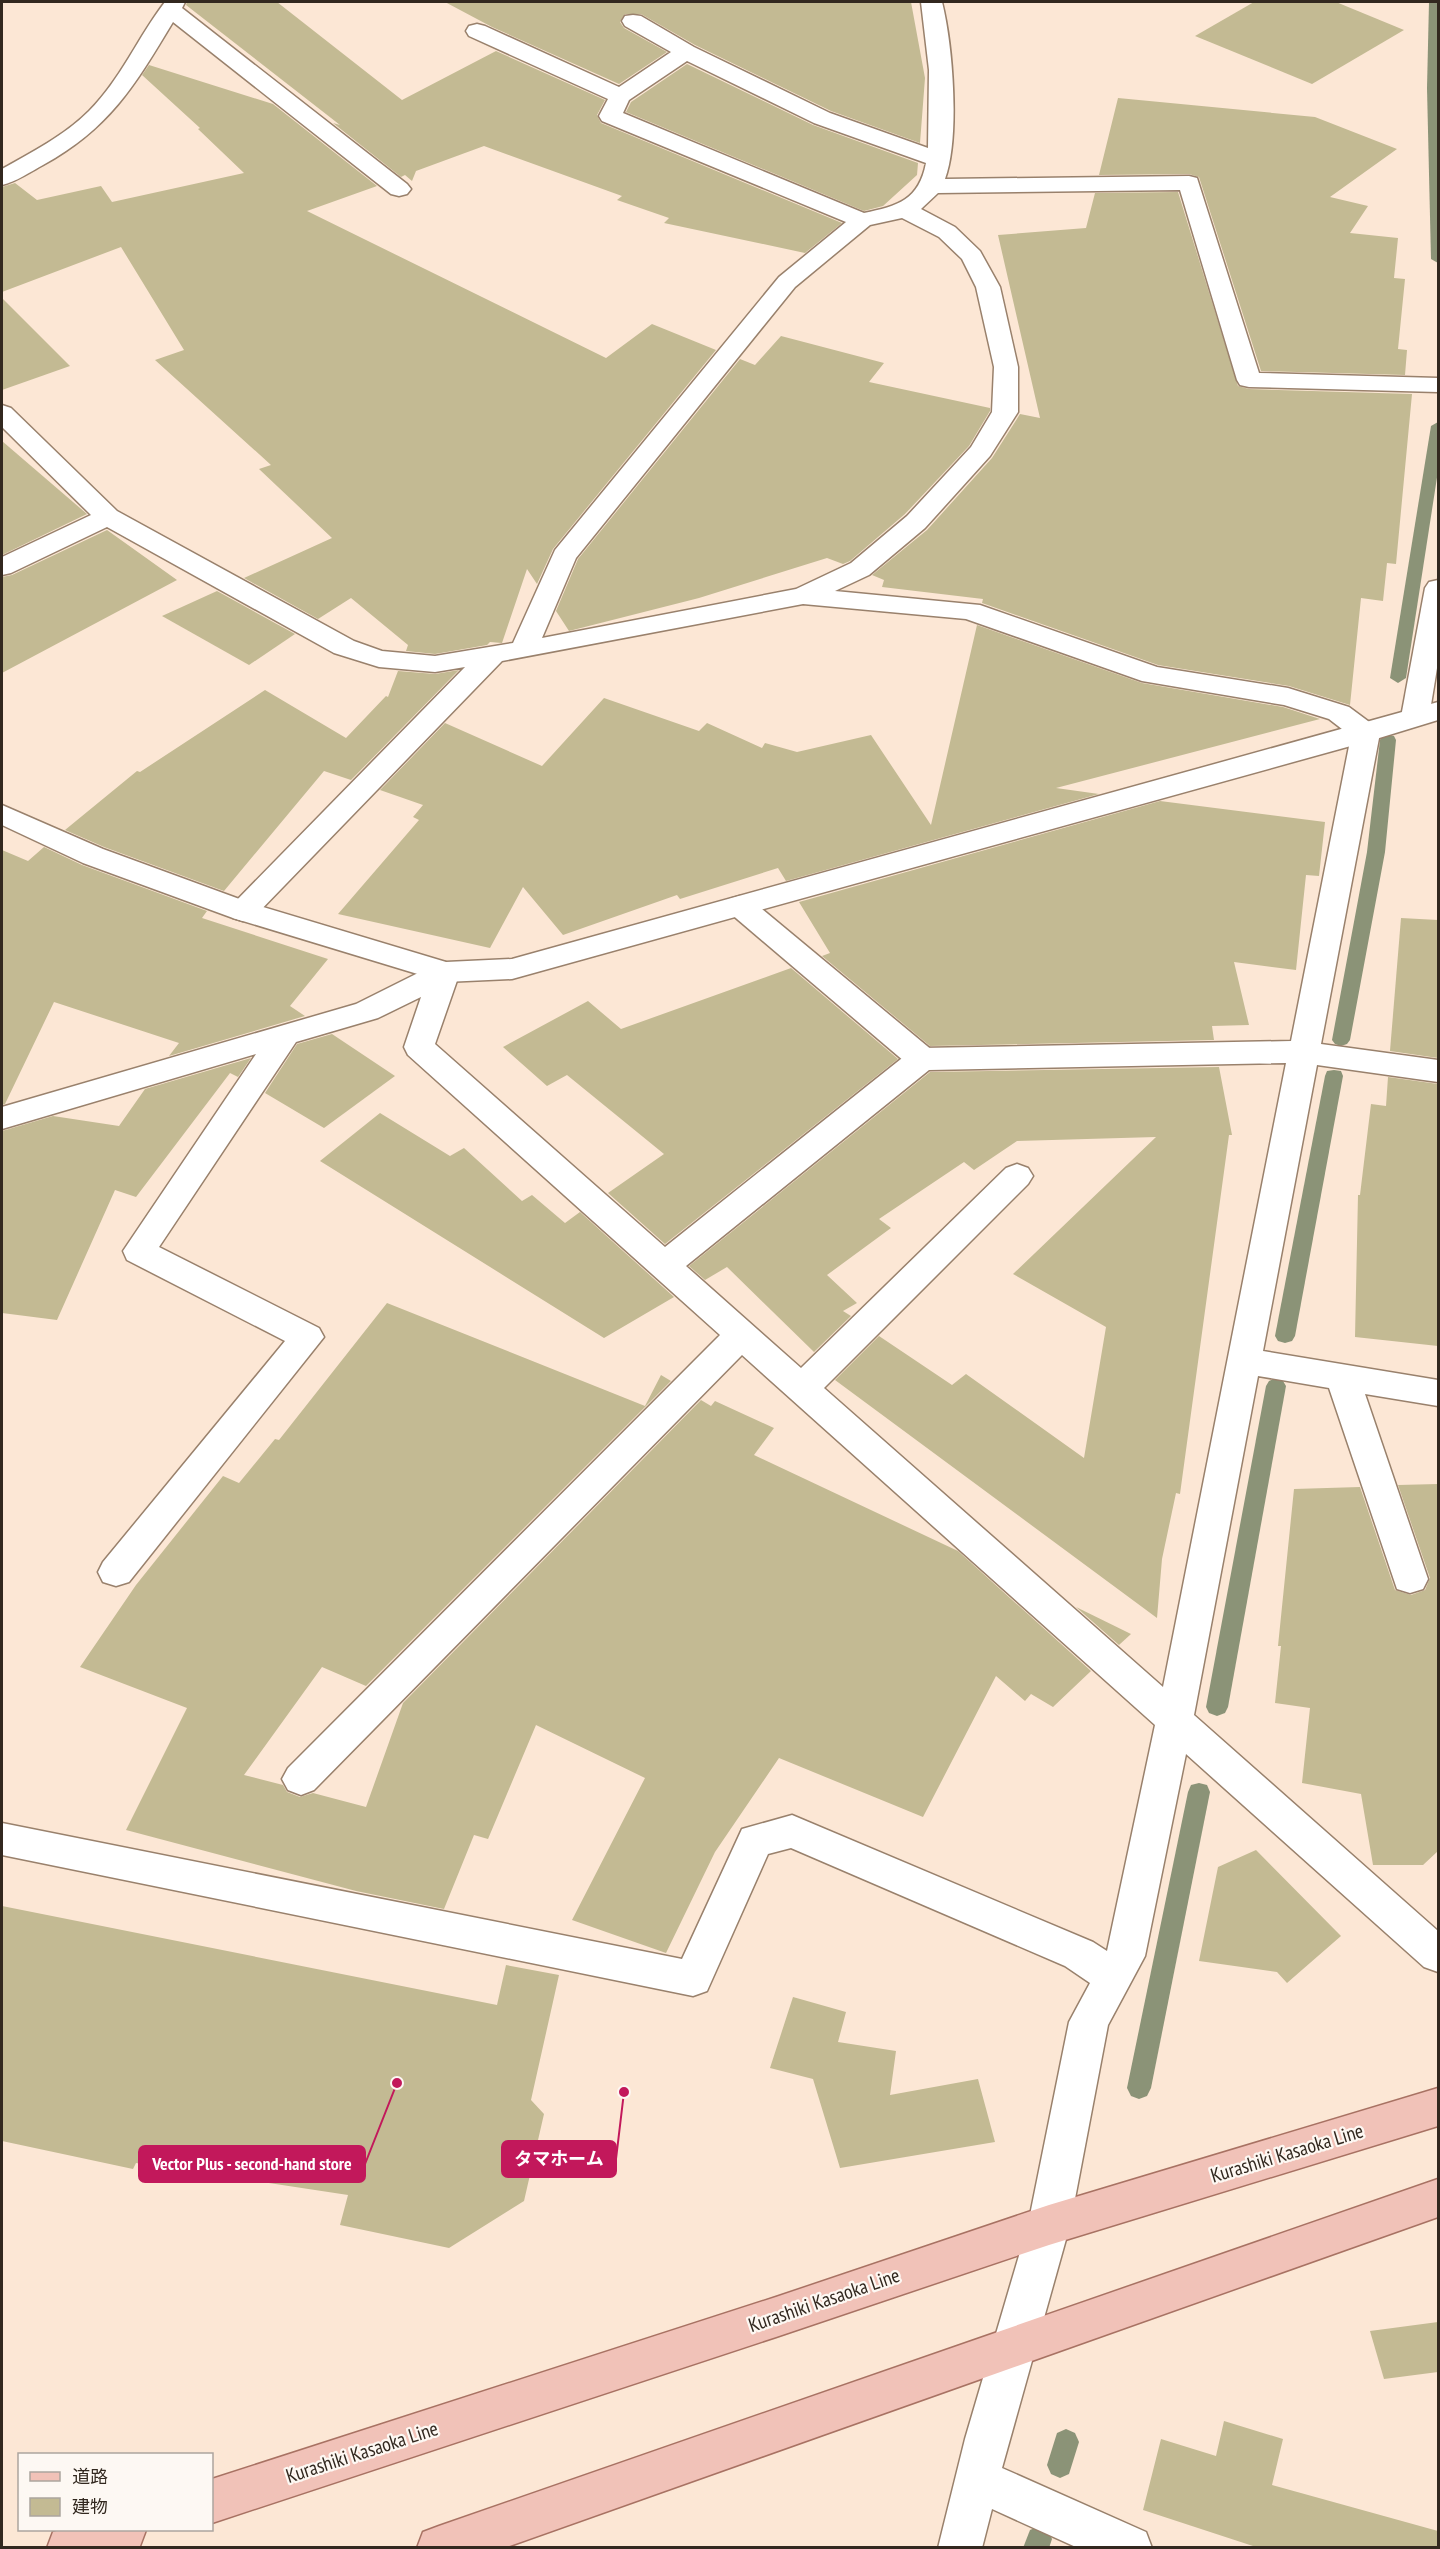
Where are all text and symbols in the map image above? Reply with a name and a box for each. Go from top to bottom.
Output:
street label: Kurashiki Kasaoka Line [1207,2117,1367,2189]
callout: タマホーム [502,2141,616,2177]
callout: Vector Plus - second-hand store [139,2146,365,2182]
text: タマホーム [514,2147,604,2170]
text: Vector Plus - second-hand store [151,2152,352,2175]
street label: Kurashiki Kasaoka Line [745,2262,903,2338]
street label: Kurashiki Kasaoka Line [283,2415,441,2489]
legend [18,2453,213,2531]
text: 道路 [72,2465,108,2488]
text: 建物 [72,2495,108,2518]

